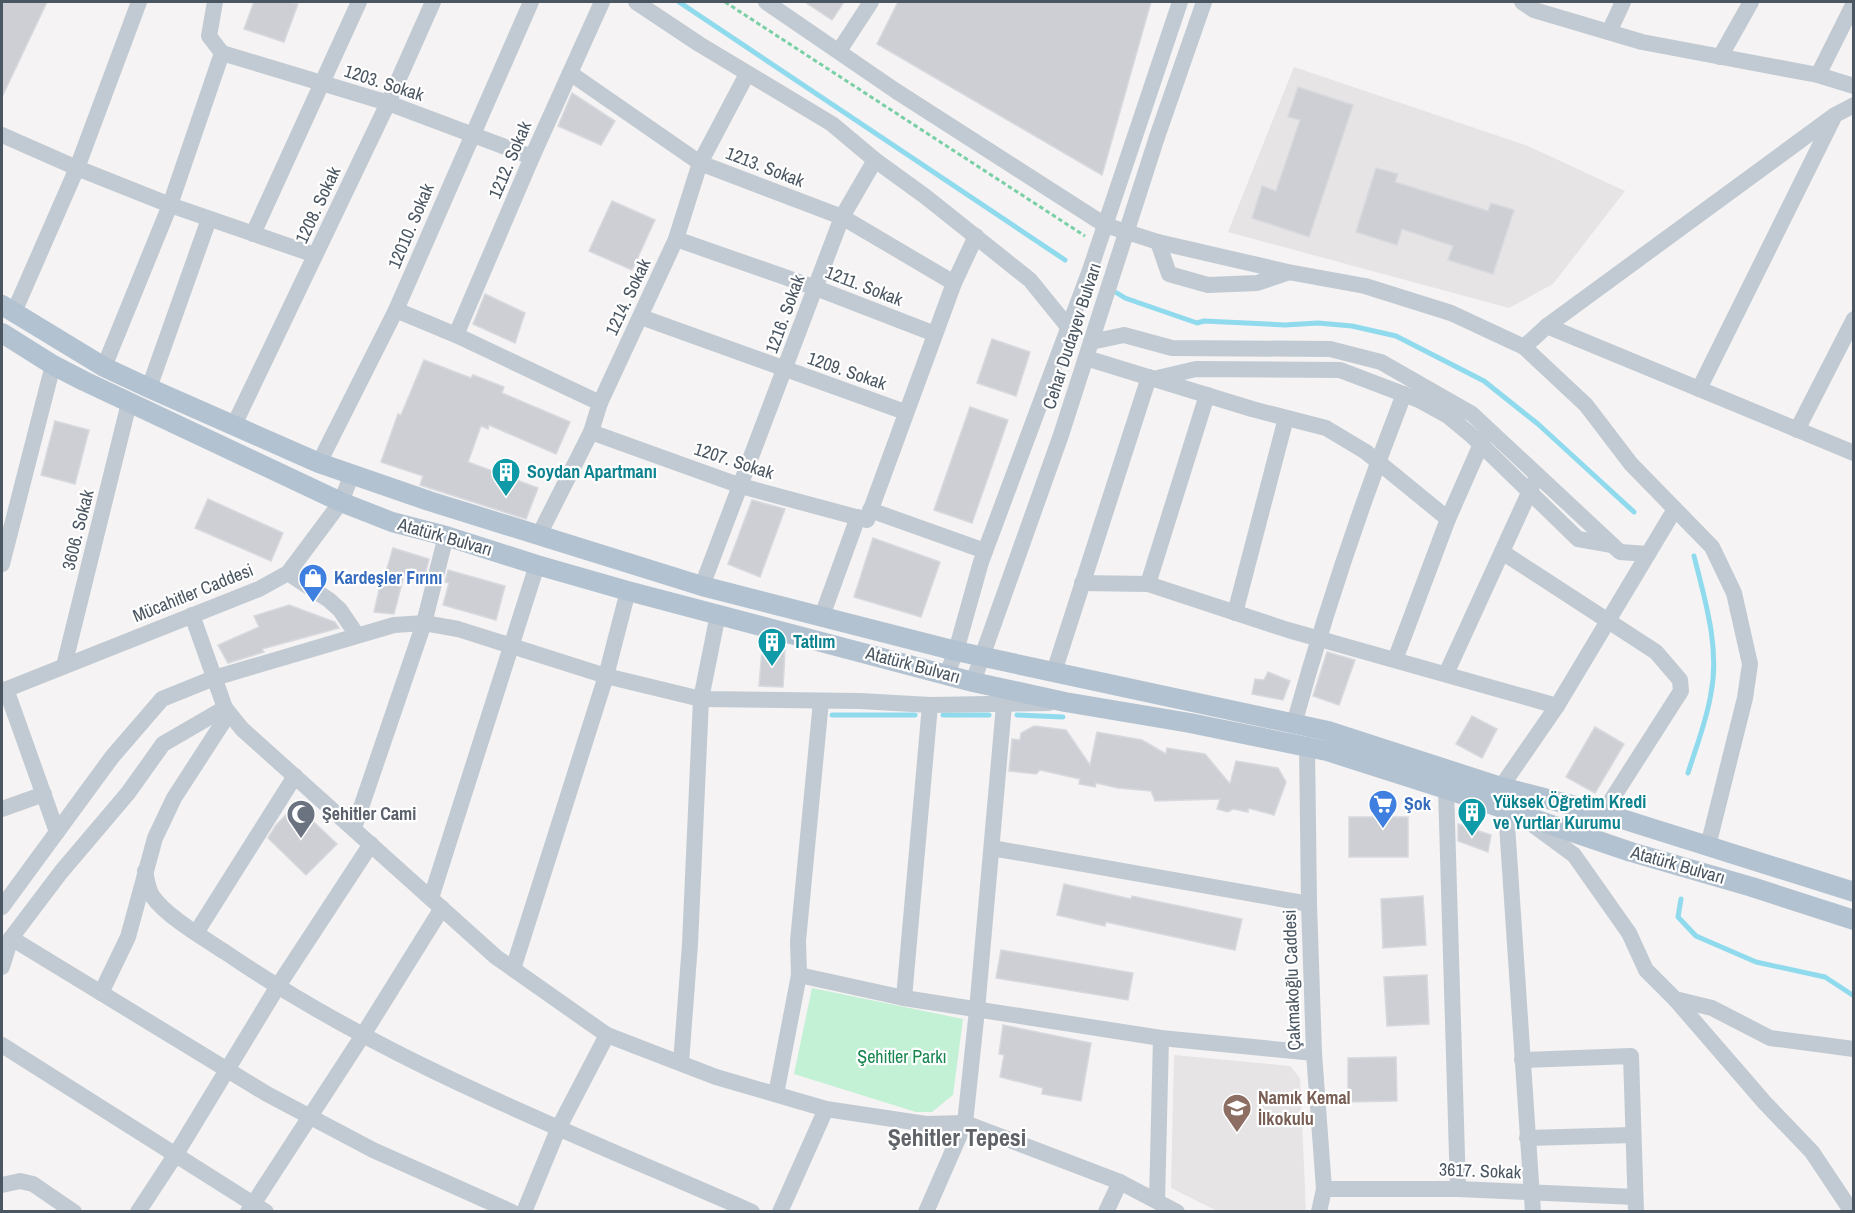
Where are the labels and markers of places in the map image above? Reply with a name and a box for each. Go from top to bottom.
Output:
building icon: Soydan Apartmanı [490,456,522,498]
place label: Soydan Apartmanı [527,459,657,484]
shop icon: Kardeşler Fırını [297,562,329,604]
place label: Kardeşler Fırını [334,565,442,590]
building icon: Tatlım [756,626,788,668]
place label: Tatlım [793,629,835,654]
supermarket icon: Şok [1367,788,1399,830]
place label: Yüksek Öğretim Kredi ve Yurtlar Kurumu [1493,789,1646,835]
place label: Şok [1404,791,1432,816]
building icon: Yüksek Öğretim Kredi ve Yurtlar Kurumu [1456,796,1488,838]
mosque icon: Şehitler Cami [285,798,317,840]
place label: Şehitler Cami [322,801,416,826]
place label: Namık Kemal İlkokulu [1258,1085,1351,1131]
school or university icon: Namık Kemal İlkokulu [1221,1092,1253,1134]

